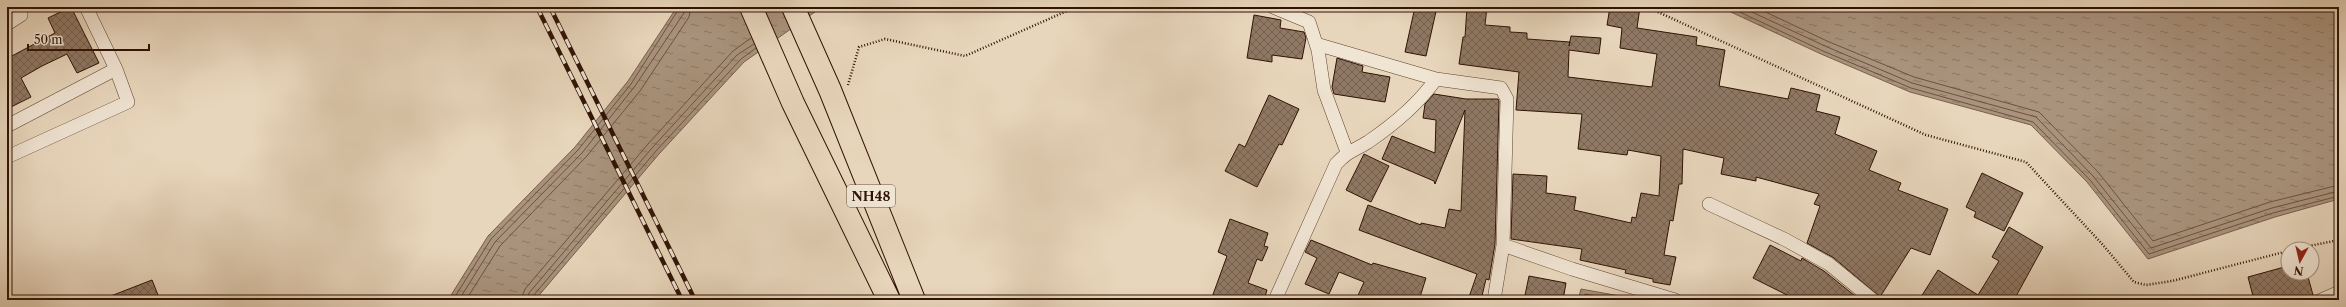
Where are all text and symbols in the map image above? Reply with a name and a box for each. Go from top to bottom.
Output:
scale bar [28,26,149,52]
text: 50 m [34,32,63,47]
road number: NH48 [847,185,895,207]
north arrow [2280,241,2320,281]
text: N [2292,263,2304,278]

